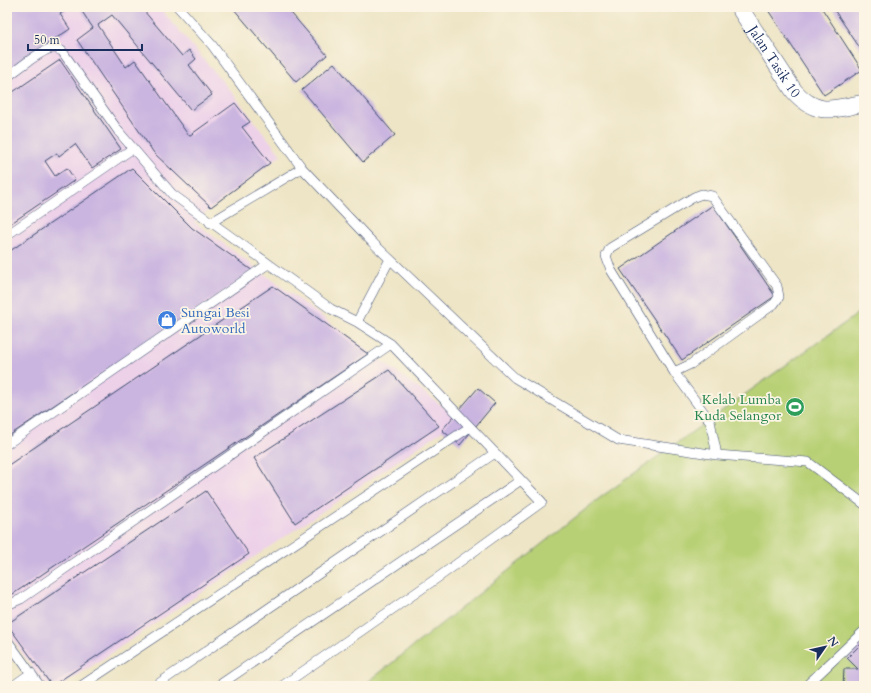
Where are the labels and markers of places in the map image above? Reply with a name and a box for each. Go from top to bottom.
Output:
place label: Sungai Besi Autoworld [181,303,250,338]
shop icon: Sungai Besi Autoworld [156,309,178,331]
place label: Kelab Lumba Kuda Selangor [694,390,782,425]
sports icon: Kelab Lumba Kuda Selangor [784,396,806,418]

